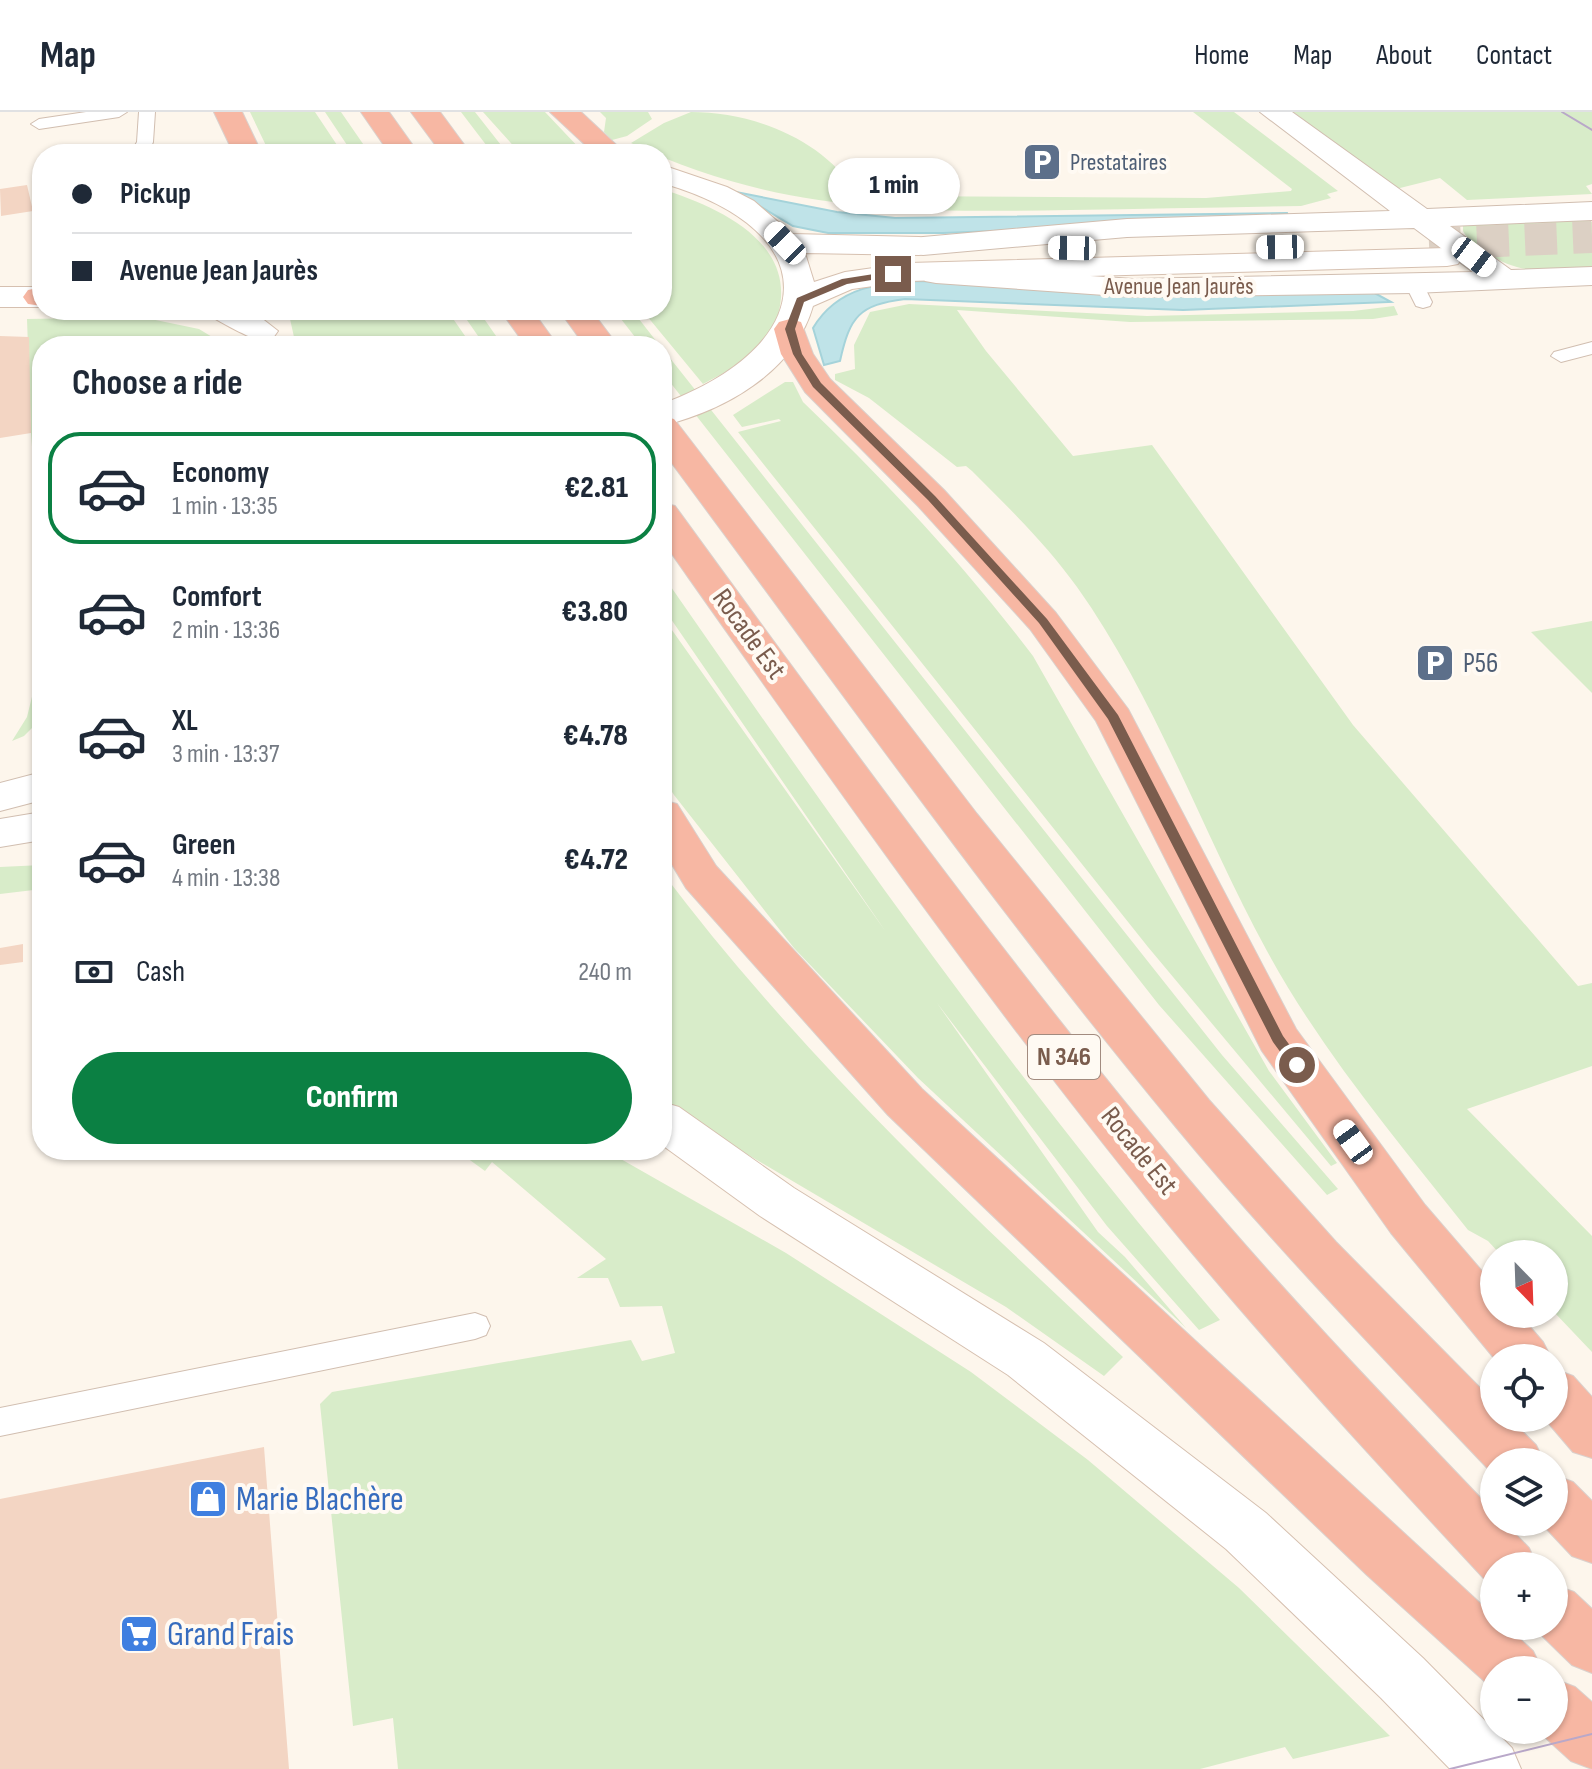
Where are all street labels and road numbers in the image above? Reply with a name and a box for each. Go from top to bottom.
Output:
street label: Avenue Jean Jaurès [1103,272,1254,301]
street label: Rocade Est [705,582,793,686]
road number: N 346 [1028,1035,1100,1079]
street label: Rocade Est [1094,1100,1184,1202]

